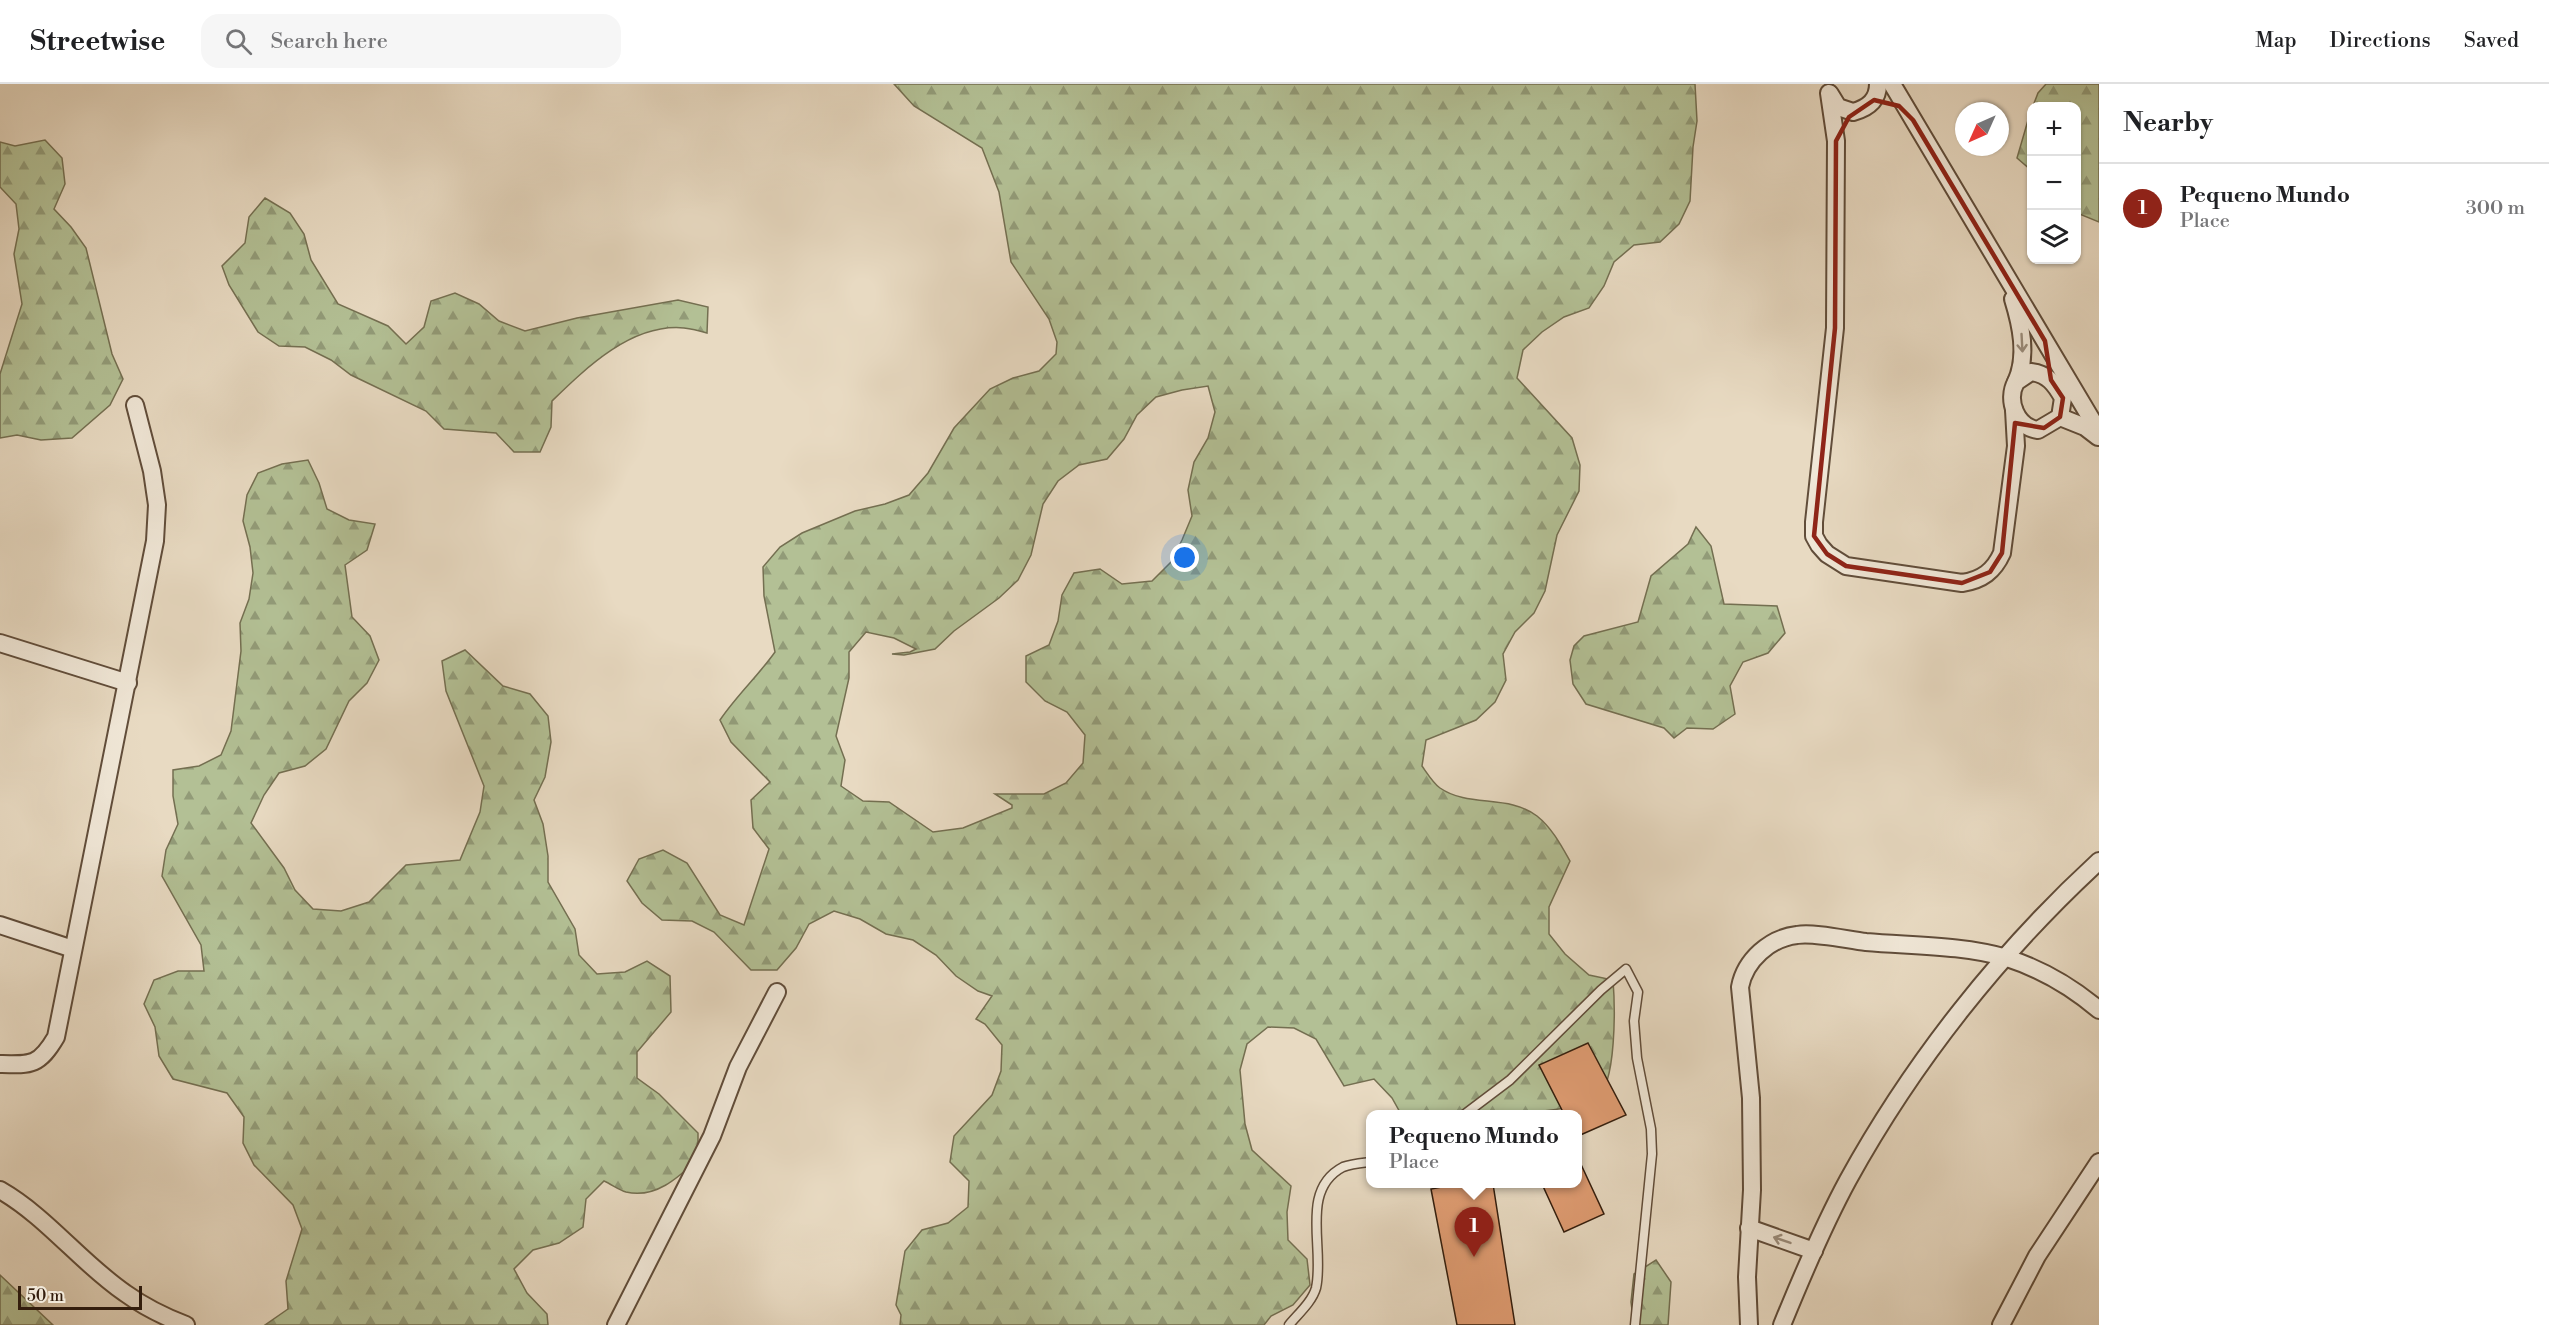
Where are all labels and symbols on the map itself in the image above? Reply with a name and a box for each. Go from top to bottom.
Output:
north arrow [1955,102,2009,156]
one-way arrow [2016,333,2027,353]
your location [1170,543,1199,572]
pin: 1 [1454,1208,1494,1257]
one-way arrow [1773,1233,1792,1244]
scale bar [18,1283,142,1310]

